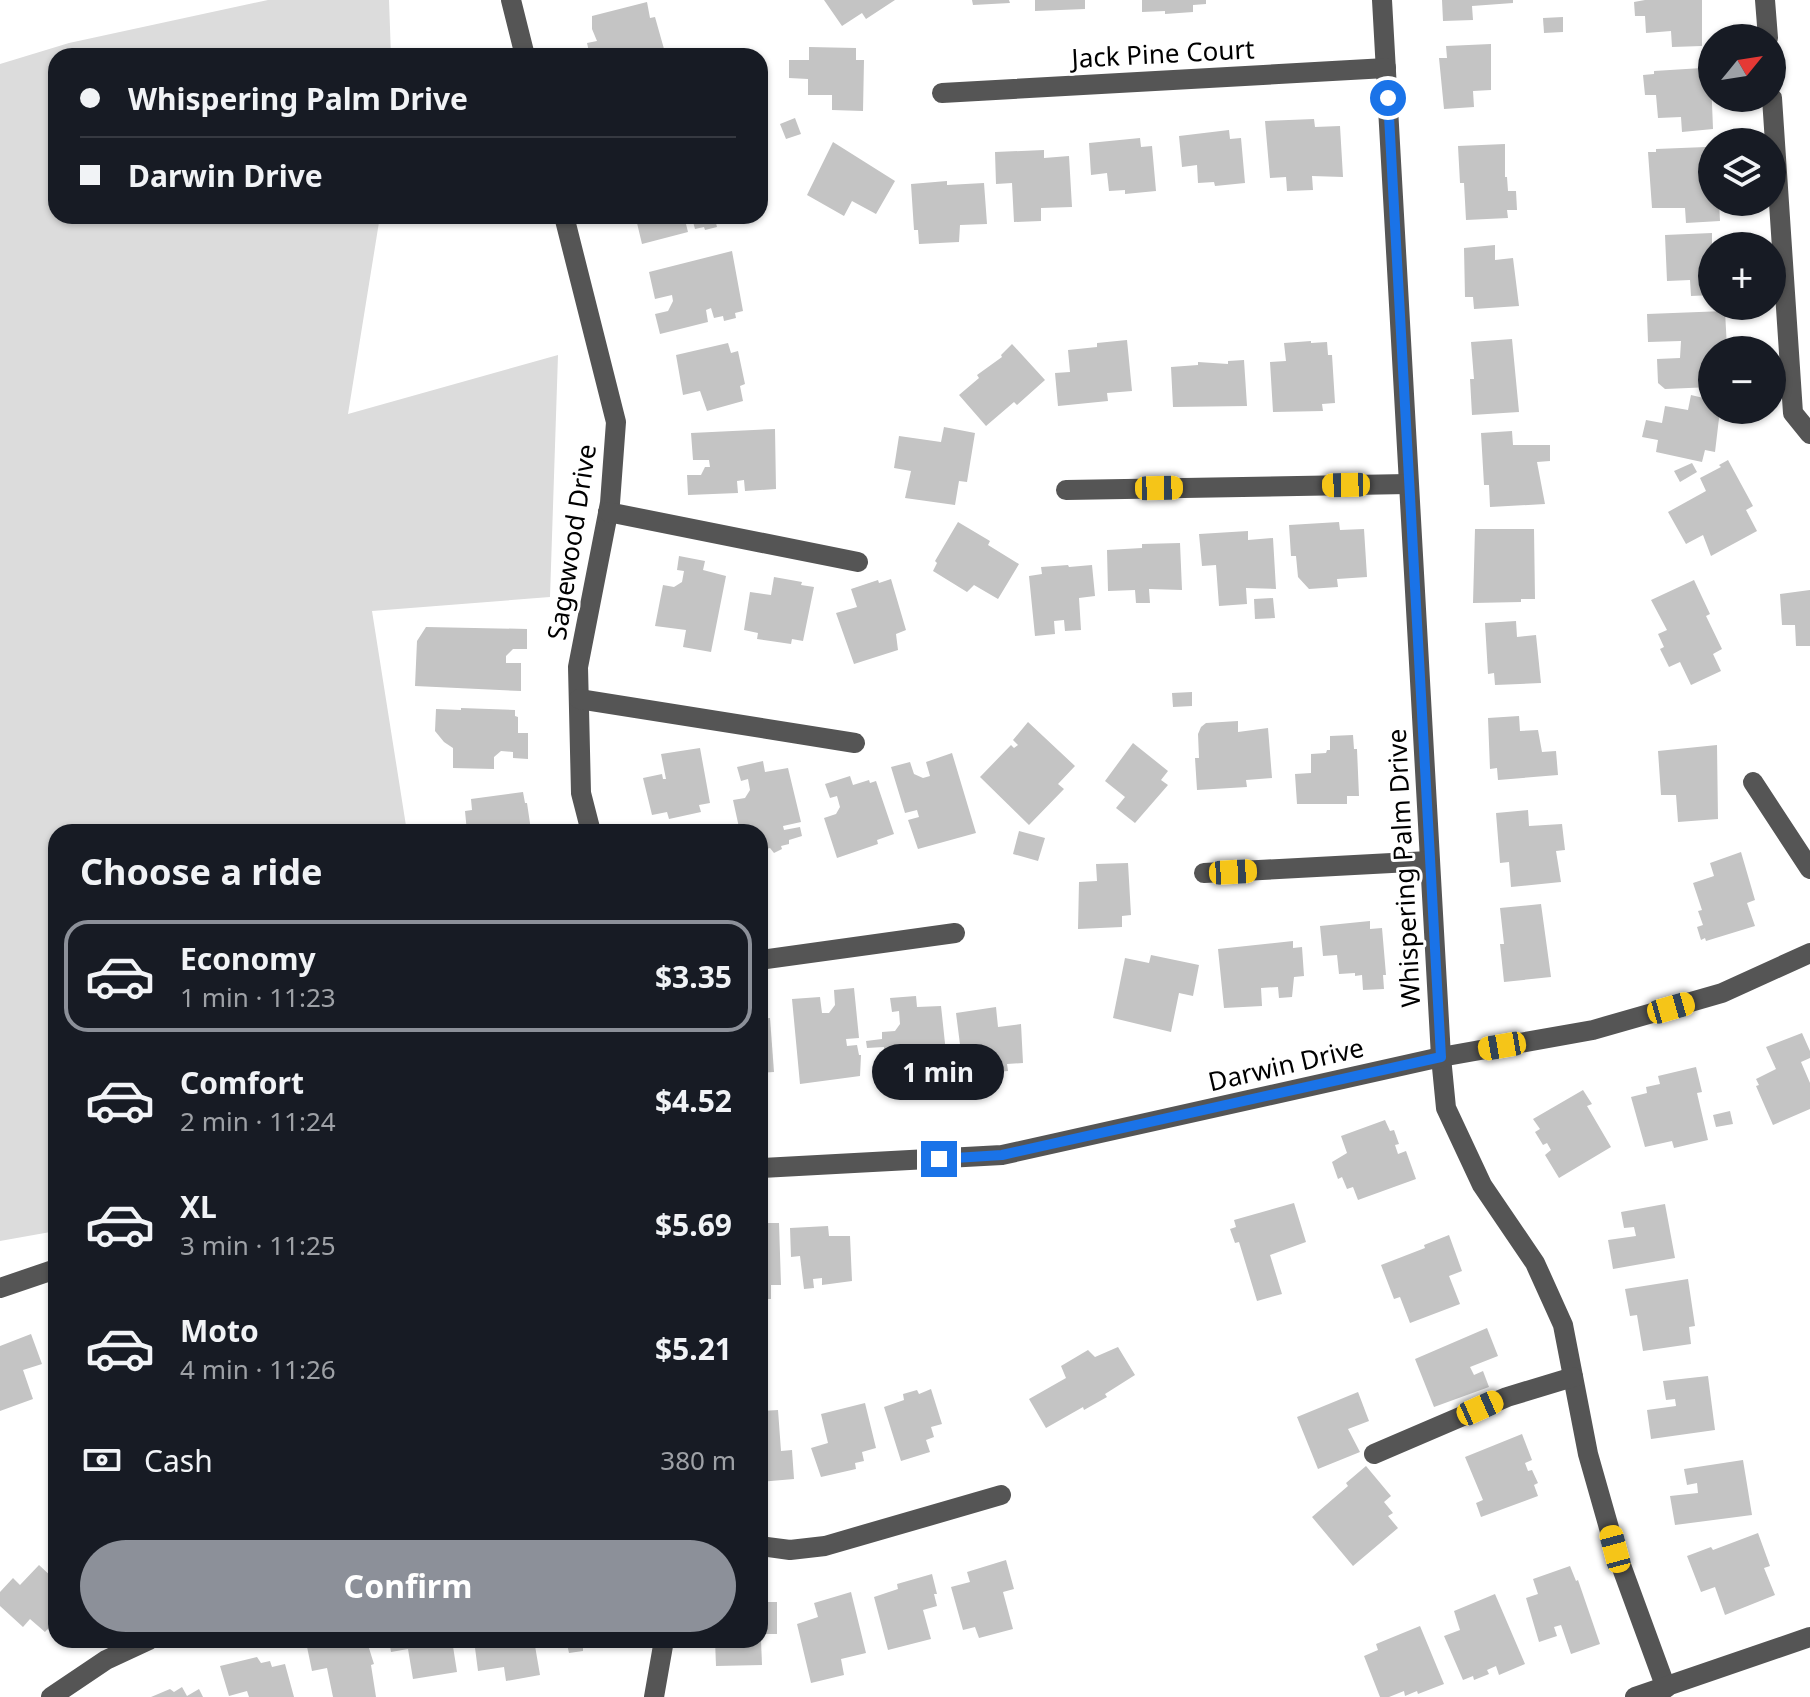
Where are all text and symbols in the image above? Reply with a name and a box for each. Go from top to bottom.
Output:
north arrow [1698,24,1786,112]
map controls [1698,24,1786,424]
street label: Jack Pine Court [1068,30,1255,76]
text: Whispering Palm Drive [128,78,468,119]
route start [1370,80,1406,116]
button: layers [1698,128,1786,216]
text: Darwin Drive [128,155,323,196]
button: + [1698,232,1786,320]
button: − [1698,336,1786,424]
street label: Sagewood Drive [538,441,604,642]
car [1322,473,1370,497]
car [1135,476,1183,500]
street label: Whispering Palm Drive [1378,728,1428,1008]
text: Choose a ride [80,847,322,896]
car [1208,859,1258,885]
text: Economy [180,938,316,979]
icon: car [84,940,156,1012]
text: $3.35 [655,956,732,997]
text: 1 min · 11:23 [180,979,336,1015]
car [1645,990,1697,1026]
street label: Darwin Drive [1204,1029,1367,1099]
car [1476,1030,1528,1062]
callout: 1 min [873,1043,1005,1099]
text: 1 min [902,1054,974,1090]
text: Comfort [180,1062,304,1103]
icon: car [84,1064,156,1136]
text: $4.52 [655,1080,732,1121]
text: 2 min · 11:24 [180,1103,336,1139]
route end [921,1141,957,1177]
text: XL [180,1186,217,1227]
icon: car [84,1188,156,1260]
text: $5.69 [655,1204,732,1245]
text: 3 min · 11:25 [180,1227,336,1263]
text: Moto [180,1310,259,1351]
icon: car [84,1312,156,1384]
text: $5.21 [655,1328,732,1369]
text: 4 min · 11:26 [180,1351,336,1387]
car [1453,1387,1507,1429]
icon: cash [80,1438,124,1482]
text: Cash [144,1440,213,1481]
text: 380 m [660,1442,736,1478]
car [1597,1523,1633,1575]
button: Confirm [80,1540,736,1632]

